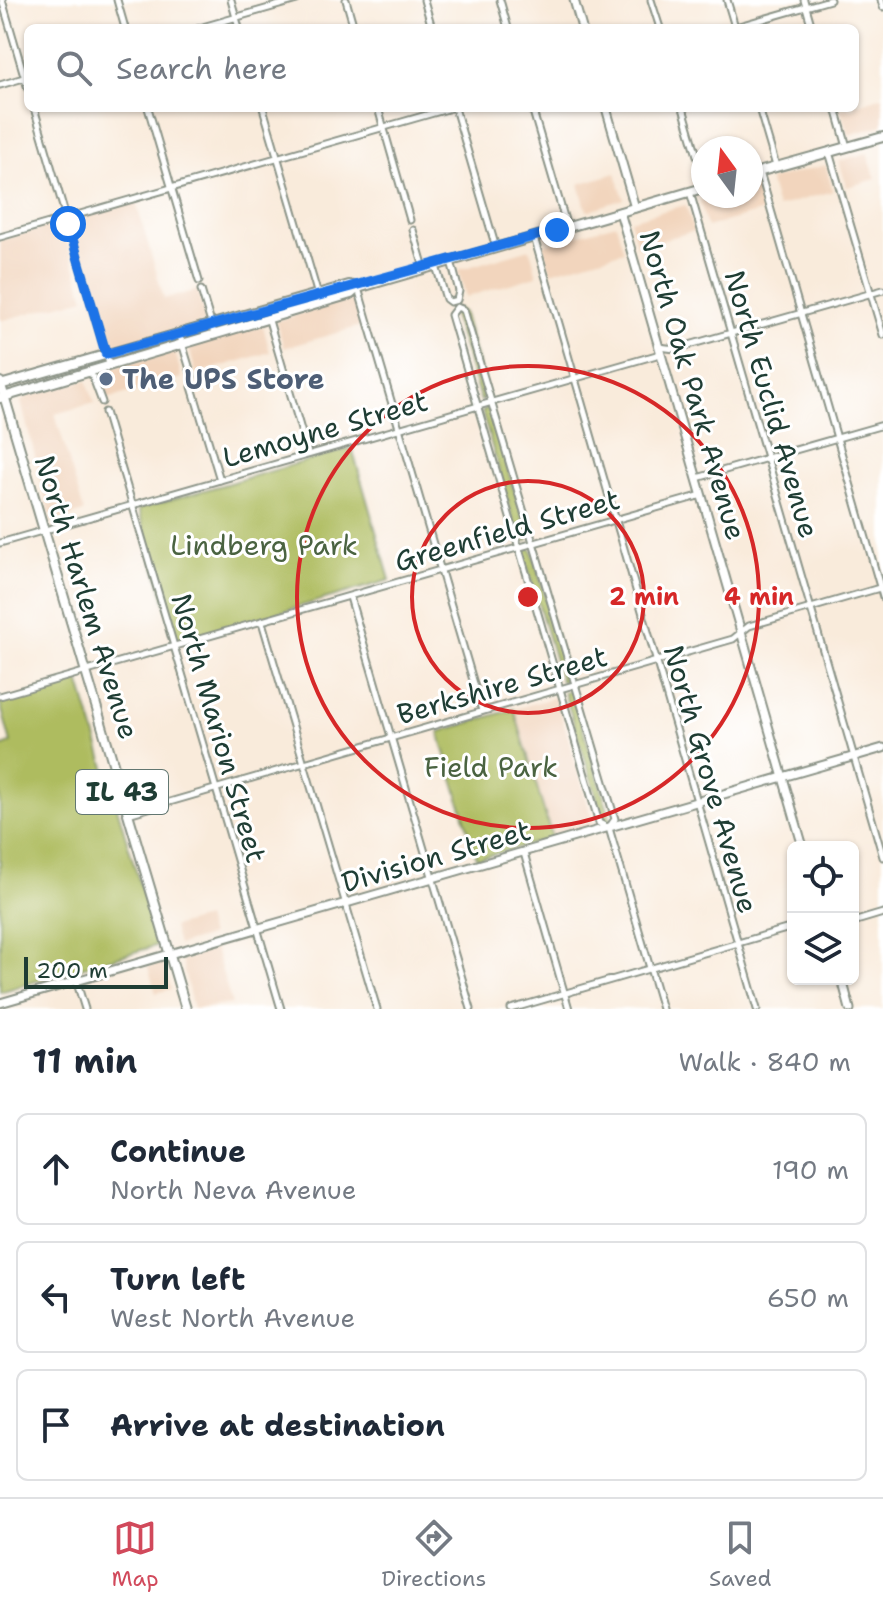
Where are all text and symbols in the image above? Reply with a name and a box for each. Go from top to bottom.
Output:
search box [24,24,859,112]
icon: search [52,46,96,90]
text: Search here [116,48,287,89]
north arrow [691,136,763,208]
route start [50,206,86,242]
route end [539,212,575,248]
street label: North Oak Park Avenue [631,226,755,544]
street label: North Euclid Avenue [716,266,828,542]
place label: The UPS Store [122,360,325,398]
marker: The UPS Store [97,370,115,388]
street label: Lemoyne Street [218,382,432,476]
street label: North Harlem Avenue [26,451,148,743]
street label: Greenfield Street [390,480,624,580]
park label: Lindberg Park [170,526,358,564]
text: 2 min [609,581,679,613]
text: 4 min [724,581,794,613]
centre of rings [514,583,542,611]
street label: North Marion Street [162,589,276,867]
street label: Berkshire Street [393,637,611,733]
street label: North Grove Avenue [655,641,767,917]
park label: Field Park [424,748,558,786]
road number: IL 43 [76,770,168,814]
street label: Division Street [337,811,535,901]
map controls [787,841,859,985]
button: locate [787,841,859,913]
button: layers [787,913,859,985]
scale bar [24,953,168,989]
text: 200 m [36,956,108,985]
text: 11 min [32,1038,137,1084]
text: Walk · 840 m [679,1044,851,1079]
text: Continue [110,1131,246,1172]
icon: ahead [34,1147,78,1191]
text: 190 m [772,1152,849,1187]
text: North Neva Avenue [110,1172,356,1207]
text: Turn left [110,1259,245,1300]
icon: left [34,1275,78,1319]
text: 650 m [767,1280,849,1315]
text: West North Avenue [110,1300,355,1335]
icon: arrive [34,1403,78,1447]
text: Arrive at destination [110,1405,445,1446]
tab: Map [111,1516,159,1593]
tab: Directions [381,1516,486,1593]
tab: Saved [709,1516,772,1593]

